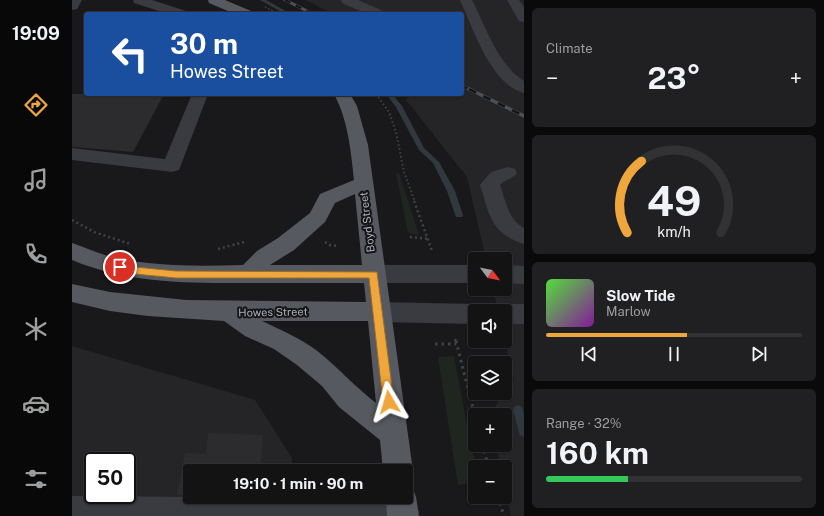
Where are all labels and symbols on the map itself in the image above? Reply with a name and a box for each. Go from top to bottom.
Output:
street label: Boyd Street [357,191,377,253]
pin [103,250,137,284]
north arrow [468,252,512,296]
street label: Howes Street [238,305,308,319]
position arrow [368,381,410,423]
speed limit sign: 50 [84,452,136,504]

